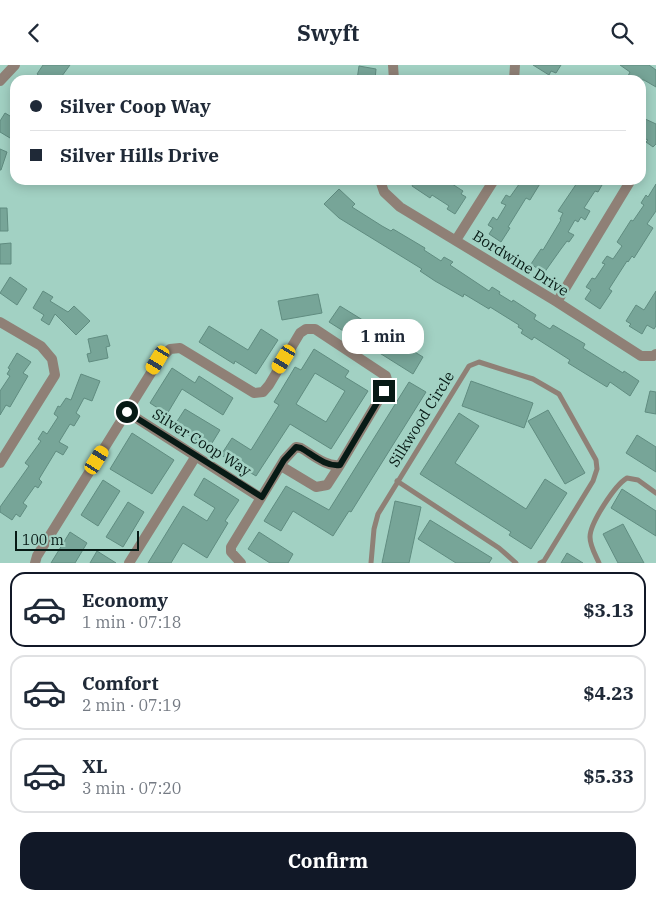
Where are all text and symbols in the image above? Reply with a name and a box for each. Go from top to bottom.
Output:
text: Swyft [297,18,359,47]
icon: back [20,19,48,47]
icon: search [608,19,636,47]
text: Silver Coop Way [60,94,211,118]
text: Silver Hills Drive [60,143,219,167]
street label: Bordwine Drive [469,226,573,300]
callout: 1 min [343,319,425,353]
text: 1 min [361,326,405,346]
car [269,342,298,376]
car [143,343,172,377]
street label: Silkwood Circle [384,368,458,470]
route end [373,380,395,402]
route start [116,401,138,423]
street label: Silver Coop Way [149,404,255,480]
car [82,443,111,477]
scale bar [15,527,139,551]
text: 100 m [22,531,64,549]
icon: car [22,587,67,632]
text: Economy [82,588,168,612]
text: $3.13 [583,598,634,622]
text: 1 min · 07:18 [82,612,181,632]
icon: car [22,670,67,715]
text: Comfort [82,671,159,695]
text: $4.23 [583,681,634,705]
text: 2 min · 07:19 [82,695,181,715]
icon: car [22,753,67,798]
text: XL [82,754,108,778]
text: $5.33 [583,764,634,788]
text: 3 min · 07:20 [82,778,181,798]
button: Confirm [20,832,636,890]

